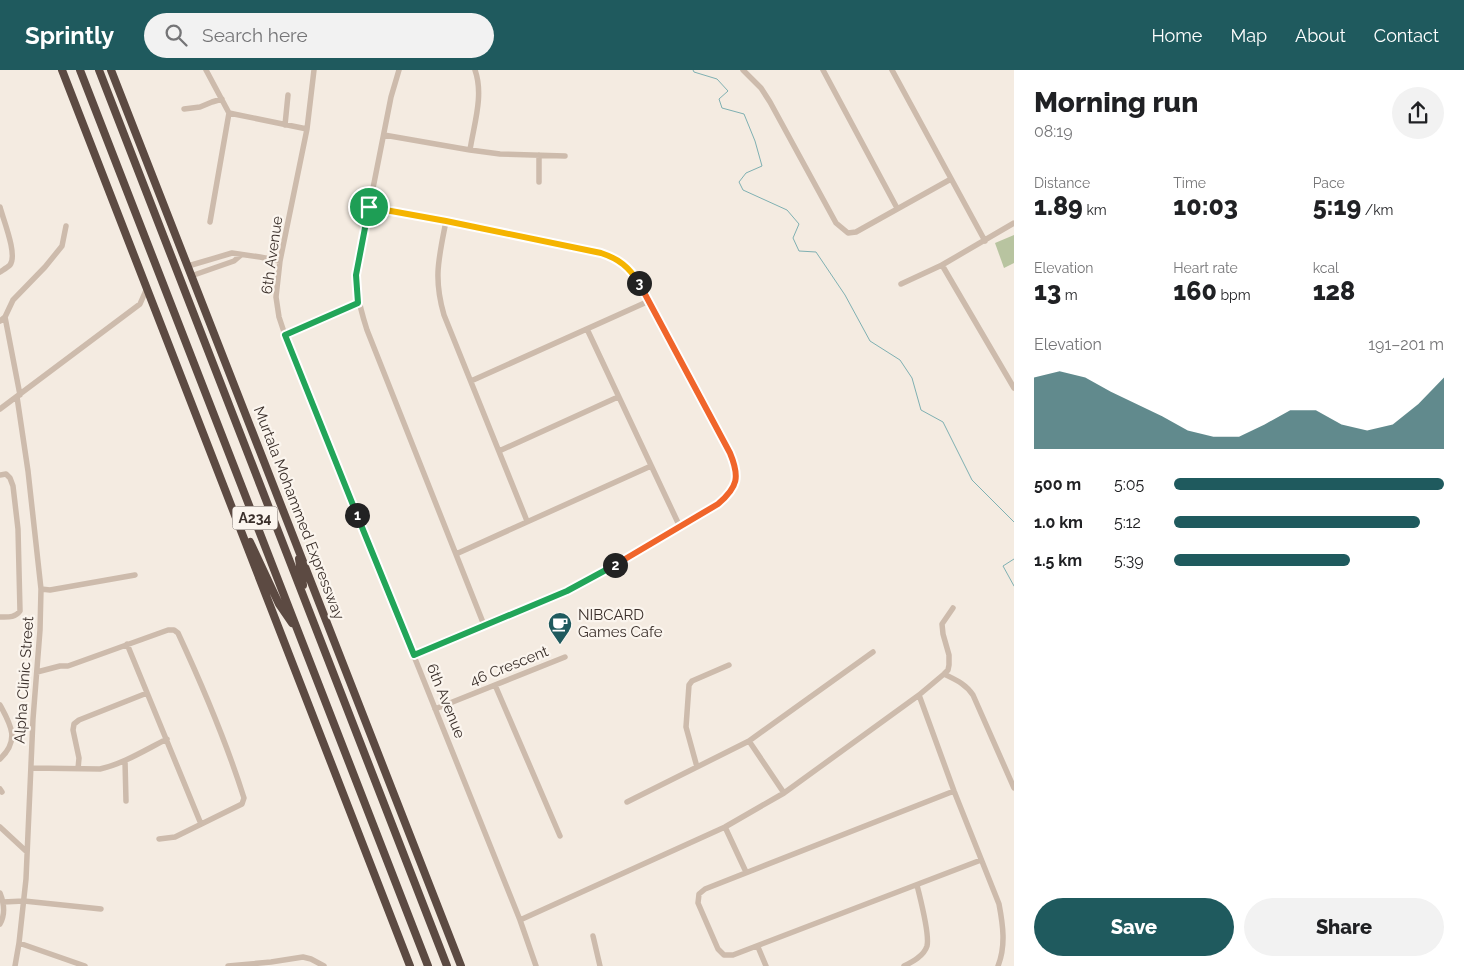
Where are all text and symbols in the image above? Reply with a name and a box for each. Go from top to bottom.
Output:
search box [144,13,494,58]
text: Sprintly [25,21,114,50]
icon: search [162,21,190,49]
text: Search here [202,24,308,46]
text: Home [1151,25,1202,46]
text: Map [1230,25,1267,46]
text: About [1295,25,1346,46]
text: Contact [1374,25,1439,46]
text: Morning run [1034,86,1198,119]
button: share [1392,87,1444,139]
text: 08:19 [1034,122,1073,141]
text: Distance [1034,175,1090,191]
text: Time [1173,175,1206,191]
text: Pace [1313,175,1345,191]
pin [348,186,390,228]
text: 1.89 [1034,191,1083,221]
text: 10:03 [1173,191,1238,221]
text: 5:19 [1313,191,1361,221]
icon: arrive [355,193,383,221]
text: km [1083,202,1107,218]
text: /km [1361,202,1393,218]
street label: 6th Avenue [258,215,286,295]
text: Elevation [1034,260,1093,276]
text: Heart rate [1173,260,1238,276]
text: kcal [1313,260,1339,276]
pin: 3 [626,270,652,296]
text: 3 [636,275,643,291]
text: 13 [1034,276,1061,306]
text: 160 [1173,276,1217,306]
text: 128 [1313,276,1355,306]
text: m [1061,287,1078,303]
text: bpm [1217,287,1251,303]
text: Elevation [1034,335,1102,354]
text: 191–201 m [1368,335,1444,354]
street label: Murtala Mohammed Expressway [250,404,348,622]
text: 500 m [1034,475,1081,494]
text: 5:05 [1114,475,1144,494]
pin: 1 [344,502,370,528]
road number: A234 [232,506,278,529]
text: 1 [354,507,361,523]
text: 1.0 km [1034,513,1083,532]
text: 5:12 [1114,513,1141,532]
text: 1.5 km [1034,551,1082,570]
text: 5:39 [1114,551,1144,570]
pin: 2 [602,552,628,578]
text: 2 [612,557,619,573]
place label: NIBCARD Games Cafe [578,606,663,641]
cafe icon: NIBCARD Games Cafe [547,611,573,645]
street label: Alpha Clinic Street [11,616,37,744]
street label: 46 Crescent [467,642,551,690]
street label: 6th Avenue [423,661,469,741]
button: Save [1034,898,1234,956]
button: Share [1244,898,1444,956]

